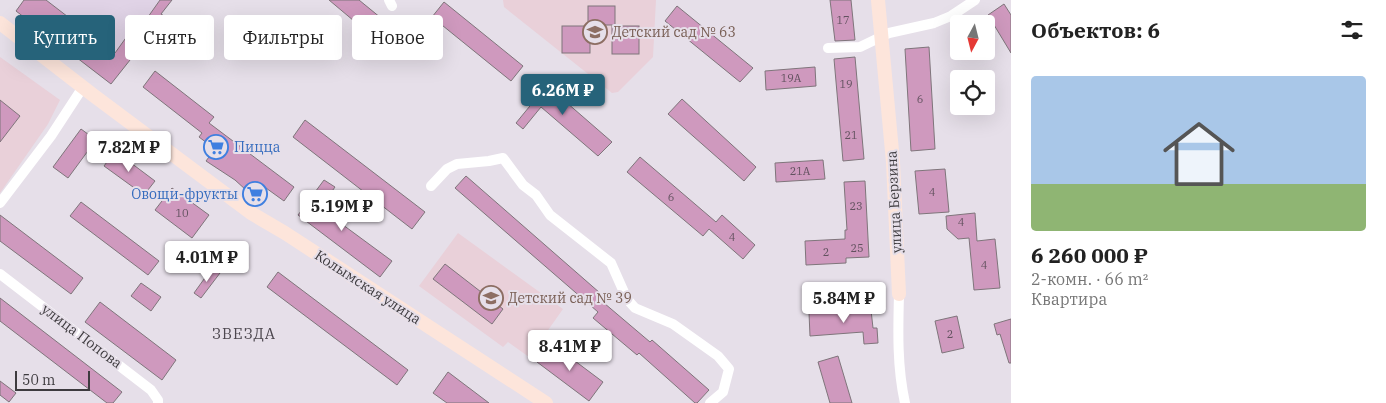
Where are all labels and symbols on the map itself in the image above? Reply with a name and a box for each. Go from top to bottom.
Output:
house number: 17 [836,13,850,27]
north arrow [950,15,995,60]
school or university icon: Детский сад № 63 [582,19,608,45]
place label: Детский сад № 63 [612,23,736,41]
house number: 19А [781,71,802,85]
pin: 6.26M ₽ [517,74,609,116]
house number: 19 [839,77,853,91]
house number: 6 [917,92,923,106]
house number: 21 [844,128,858,142]
pin: 7.82M ₽ [83,130,175,173]
supermarket icon: Пицца [203,134,229,160]
place label: Пицца [234,138,281,156]
street label: улица Берзина [882,150,906,254]
house number: 21А [790,164,811,178]
supermarket icon: Овощи-фрукты [242,181,268,207]
place label: Овощи-фрукты [131,185,238,203]
house number: 4 [929,185,936,199]
pin: 5.19M ₽ [296,190,388,232]
house number: 6 [668,190,674,204]
house number: 23 [849,199,863,213]
house number: 10 [175,206,189,220]
house number: 4 [958,215,965,229]
house number: 4 [729,230,736,244]
pin: 4.01M ₽ [161,240,253,283]
house number: 25 [850,241,864,255]
house number: 2 [823,245,829,259]
street label: Колымская улица [311,246,425,328]
house number: 4 [981,258,988,272]
pin: 5.84M ₽ [798,282,890,324]
school or university icon: Детский сад № 39 [478,285,504,311]
place label: Детский сад № 39 [508,289,632,307]
street label: улица Попова [38,300,126,372]
district label: ЗВЕЗДА [212,324,276,343]
house number: 2 [947,327,953,341]
pin: 8.41M ₽ [524,330,616,372]
scale bar [15,368,90,391]

